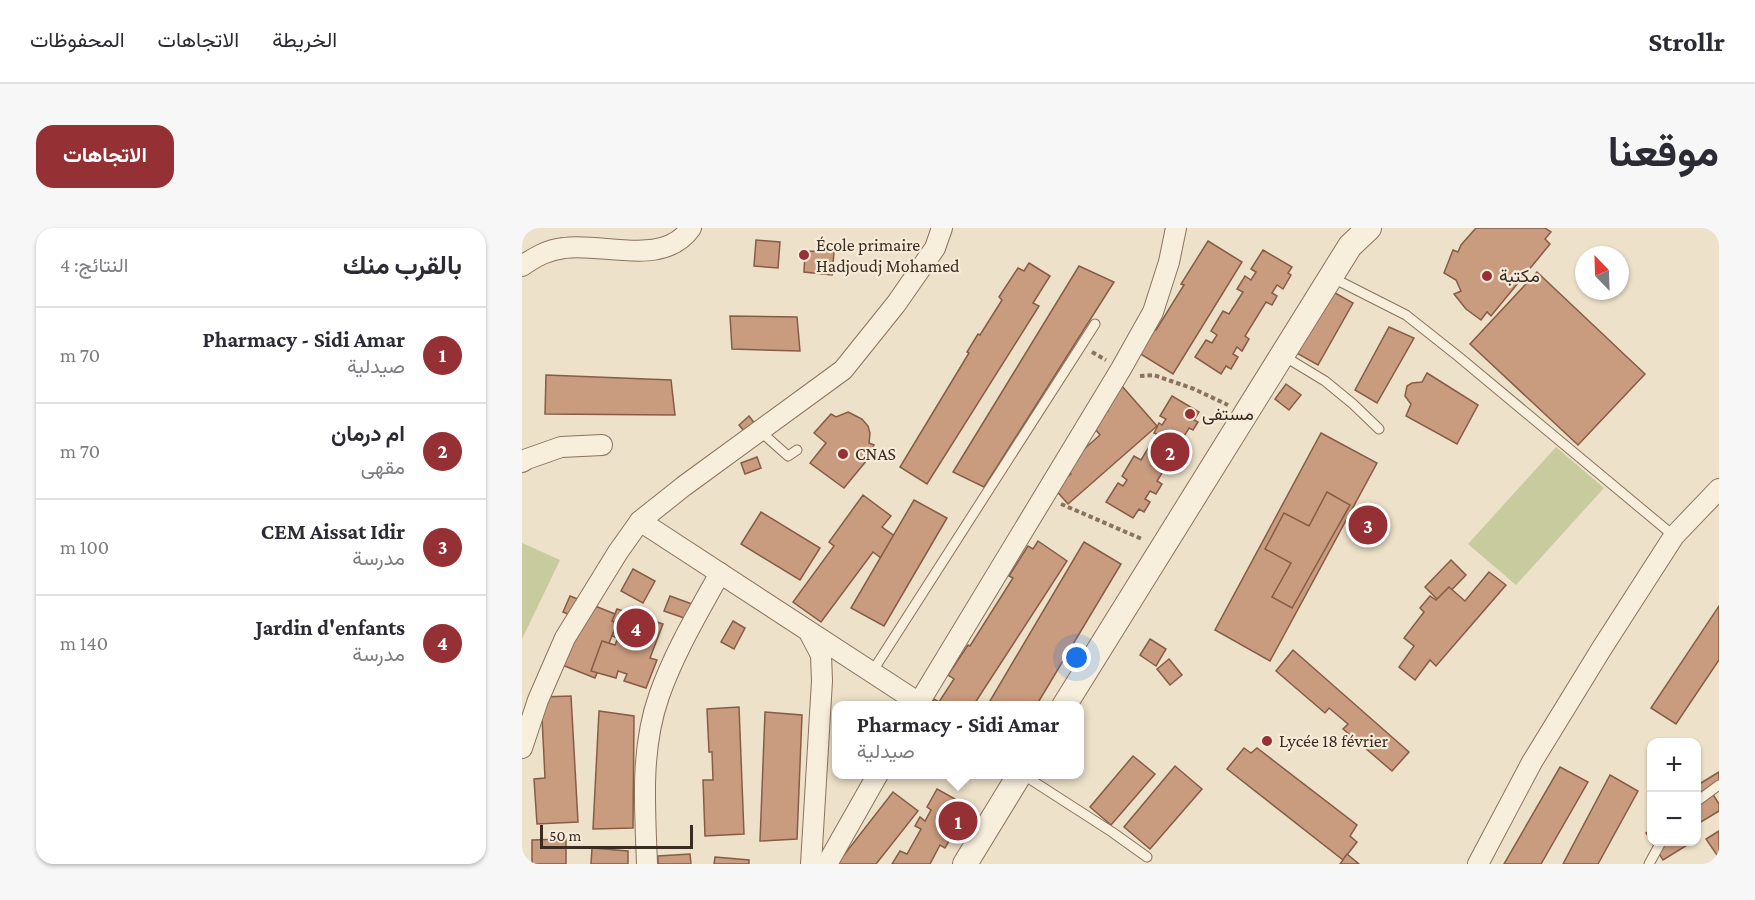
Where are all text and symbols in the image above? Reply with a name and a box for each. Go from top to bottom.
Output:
text: Strollr [1648,26,1725,57]
text: المحفوظات [30,28,125,52]
text: الاتجاهات [158,28,239,52]
text: الخريطة [272,28,337,52]
button: الاتجاهات [36,125,174,188]
text: موقعنا [1608,128,1719,175]
place label: École primaire Hadjoudj Mohamed [816,235,960,277]
north arrow [1575,246,1629,300]
marker: École primaire Hadjoudj Mohamed [797,248,811,262]
text: بالقرب منك [343,251,462,280]
text: النتائج: 4 [60,254,128,276]
place label: مكتبة [1499,266,1540,286]
marker: مكتبة [1480,269,1494,283]
text: Pharmacy - Sidi Amar [203,327,405,352]
text: 70 m [60,344,100,366]
text: 1 [439,344,446,366]
text: صيدلية [347,355,405,377]
place label: مستفى [1202,404,1254,425]
marker: مستفى [1183,407,1197,421]
text: ام درمان [331,421,405,446]
pin: 2 [1150,430,1190,474]
text: 70 m [60,440,100,462]
text: 2 [437,440,448,462]
place label: CNAS [855,444,896,464]
marker: CNAS [836,447,850,461]
text: مقهى [361,456,405,478]
pin: 3 [1348,502,1388,548]
text: CEM Aissat Idir [261,519,405,544]
text: 100 m [60,536,109,558]
text: 3 [438,536,447,558]
text: مدرسة [352,547,405,569]
pin: 4 [616,606,656,650]
text: Jardin d'enfants [255,615,405,640]
text: 140 m [60,632,108,654]
text: 4 [437,632,448,654]
text: مدرسة [352,643,405,665]
your location [1062,643,1091,672]
popup [832,701,1084,779]
text: Pharmacy - Sidi Amar [857,712,1059,737]
place label: Lycée 18 février [1279,731,1389,751]
marker: Lycée 18 février [1260,734,1274,748]
map controls [1647,738,1701,846]
button: + [1647,738,1701,792]
text: صيدلية [857,740,915,762]
button: − [1647,792,1701,846]
pin: 1 [938,798,978,844]
scale bar [540,822,693,850]
text: 50 m [549,827,581,844]

